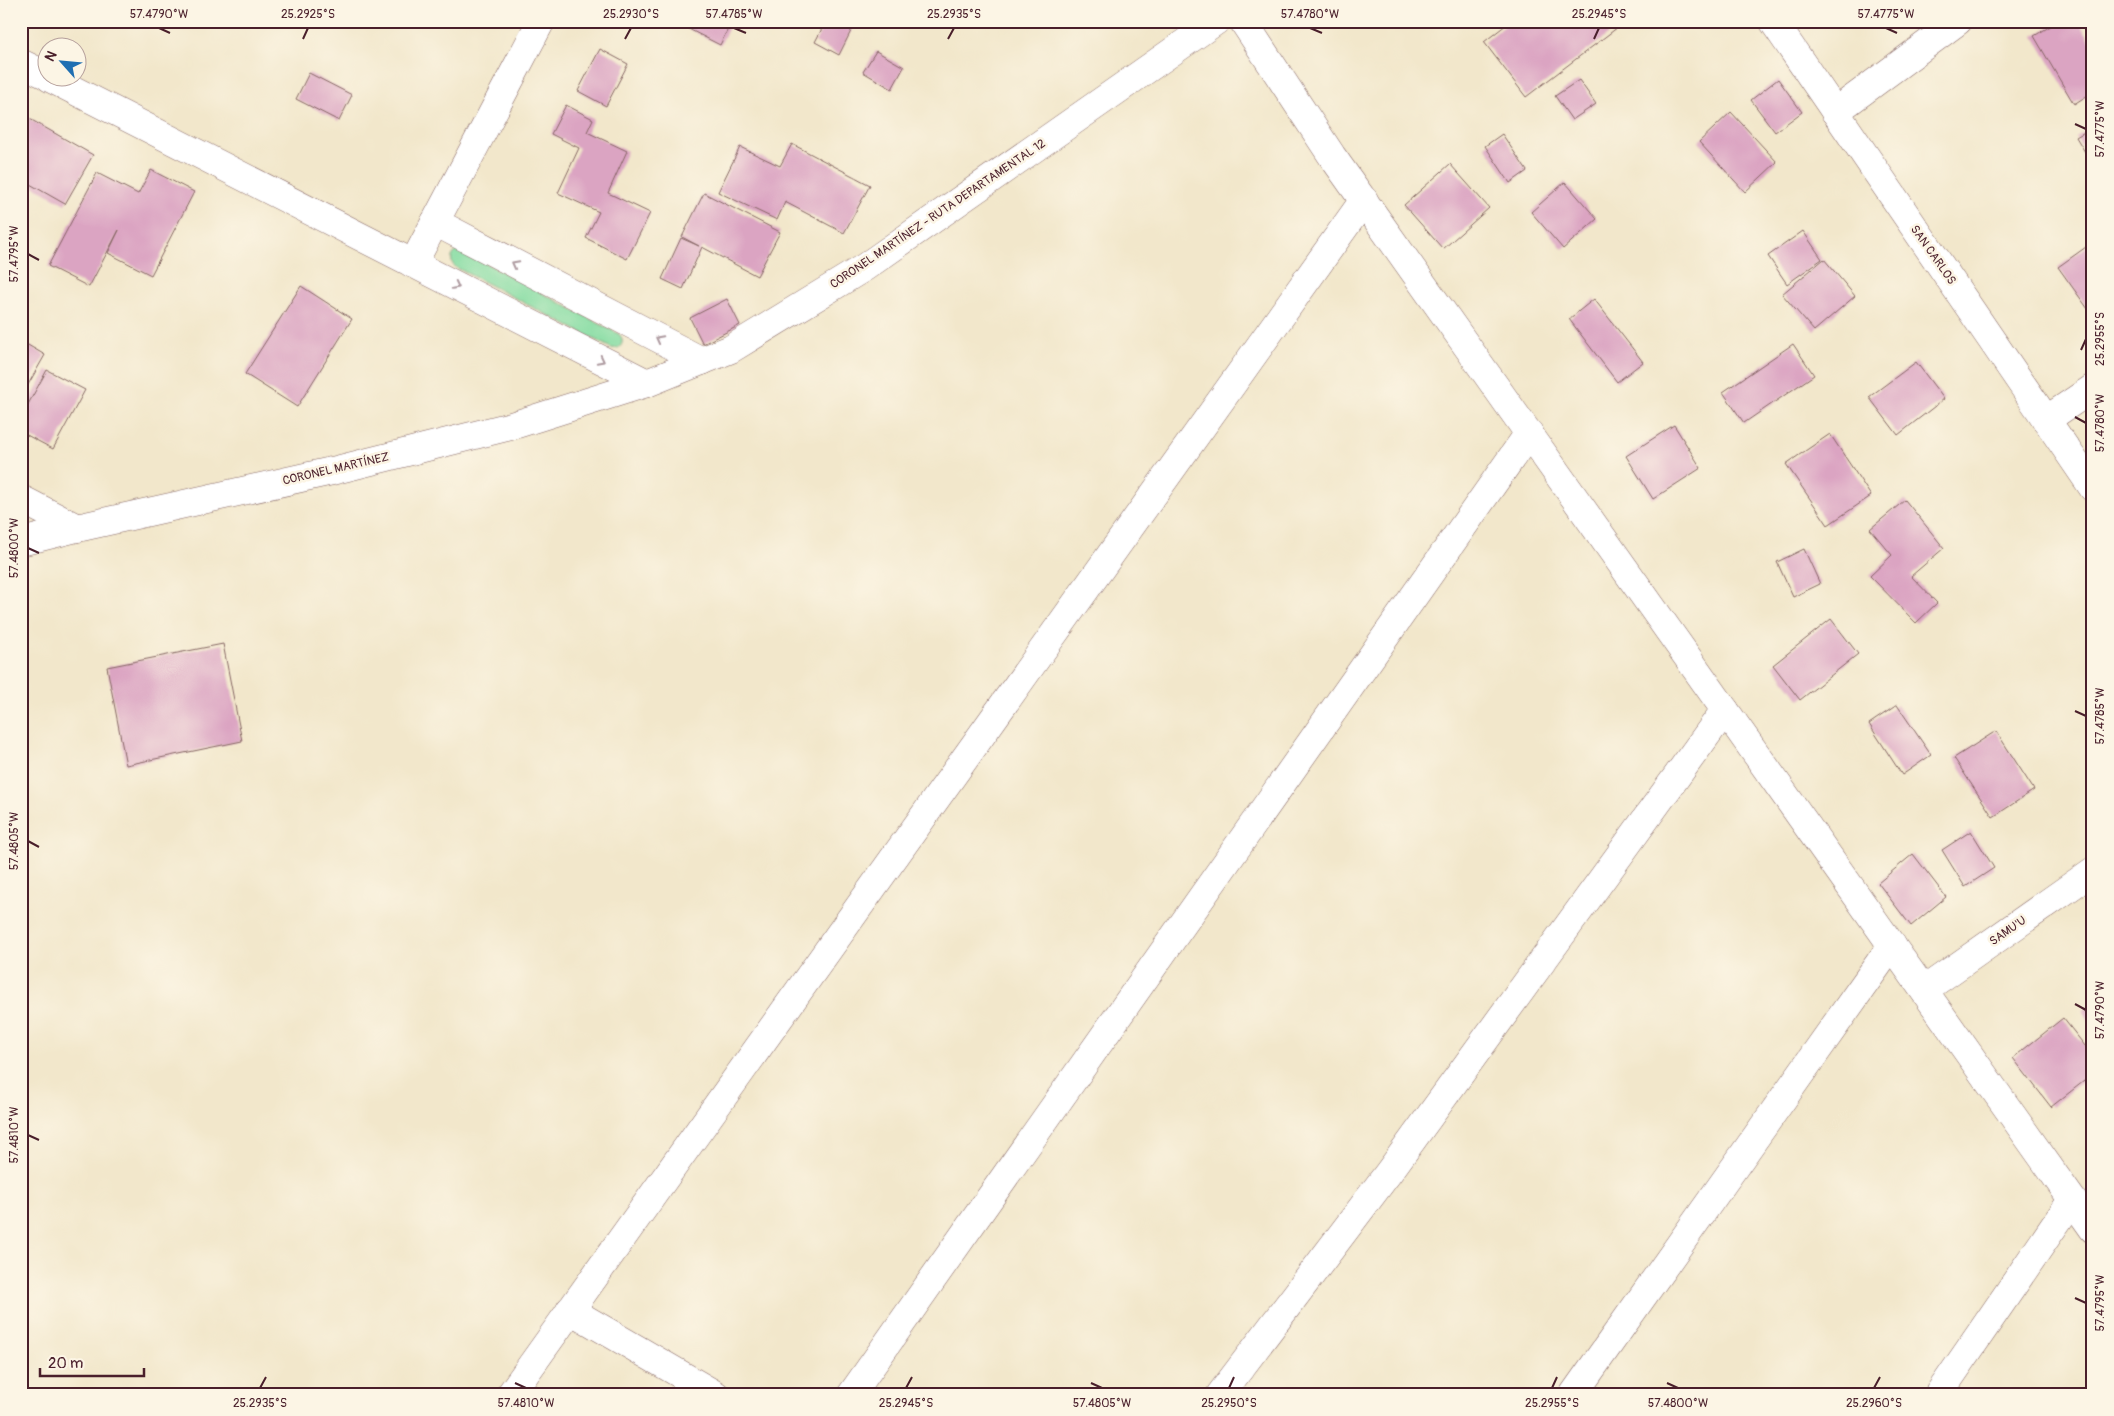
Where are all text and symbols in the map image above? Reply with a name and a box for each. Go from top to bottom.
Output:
text: 57.4790°W [130,7,188,22]
text: 25.2925°S [281,7,335,22]
text: 25.2930°S [603,7,659,22]
text: 57.4785°W [706,7,762,22]
text: 25.2935°S [927,7,981,22]
text: 57.4780°W [1281,7,1339,22]
text: 25.2945°S [1572,7,1626,22]
text: 57.4775°W [1857,7,1915,22]
north arrow [38,38,88,88]
text: N [41,48,61,64]
text: 57.4775°W [2093,100,2108,158]
street label: CORONEL MARTÍNEZ - RUTA DEPARTAMENTAL 12 [827,135,1049,292]
street label: SAN CARLOS [1907,222,1959,288]
text: 57.4795°W [7,226,22,282]
one-way arrow [511,260,520,270]
one-way arrow [451,280,460,290]
text: 25.2955°S [2093,312,2108,366]
one-way arrow [655,335,664,345]
one-way arrow [596,354,605,364]
text: 57.4780°W [2093,394,2108,452]
street label: CORONEL MARTÍNEZ [281,448,391,489]
text: 57.4800°W [7,518,22,578]
text: 57.4785°W [2093,688,2108,744]
text: 57.4805°W [7,812,22,870]
street label: SAMU'U [1987,913,2029,949]
text: 57.4790°W [2093,981,2108,1039]
text: 57.4810°W [7,1107,22,1163]
text: 57.4795°W [2093,1275,2108,1331]
scale bar [40,1346,144,1378]
text: 20 m [48,1354,83,1373]
text: 25.2935°S [233,1396,287,1411]
text: 57.4810°W [498,1396,554,1411]
text: 25.2945°S [879,1396,933,1411]
text: 57.4805°W [1073,1396,1131,1411]
text: 25.2950°S [1201,1396,1257,1411]
text: 25.2955°S [1525,1396,1579,1411]
text: 57.4800°W [1648,1396,1708,1411]
text: 25.2960°S [1846,1396,1902,1411]

